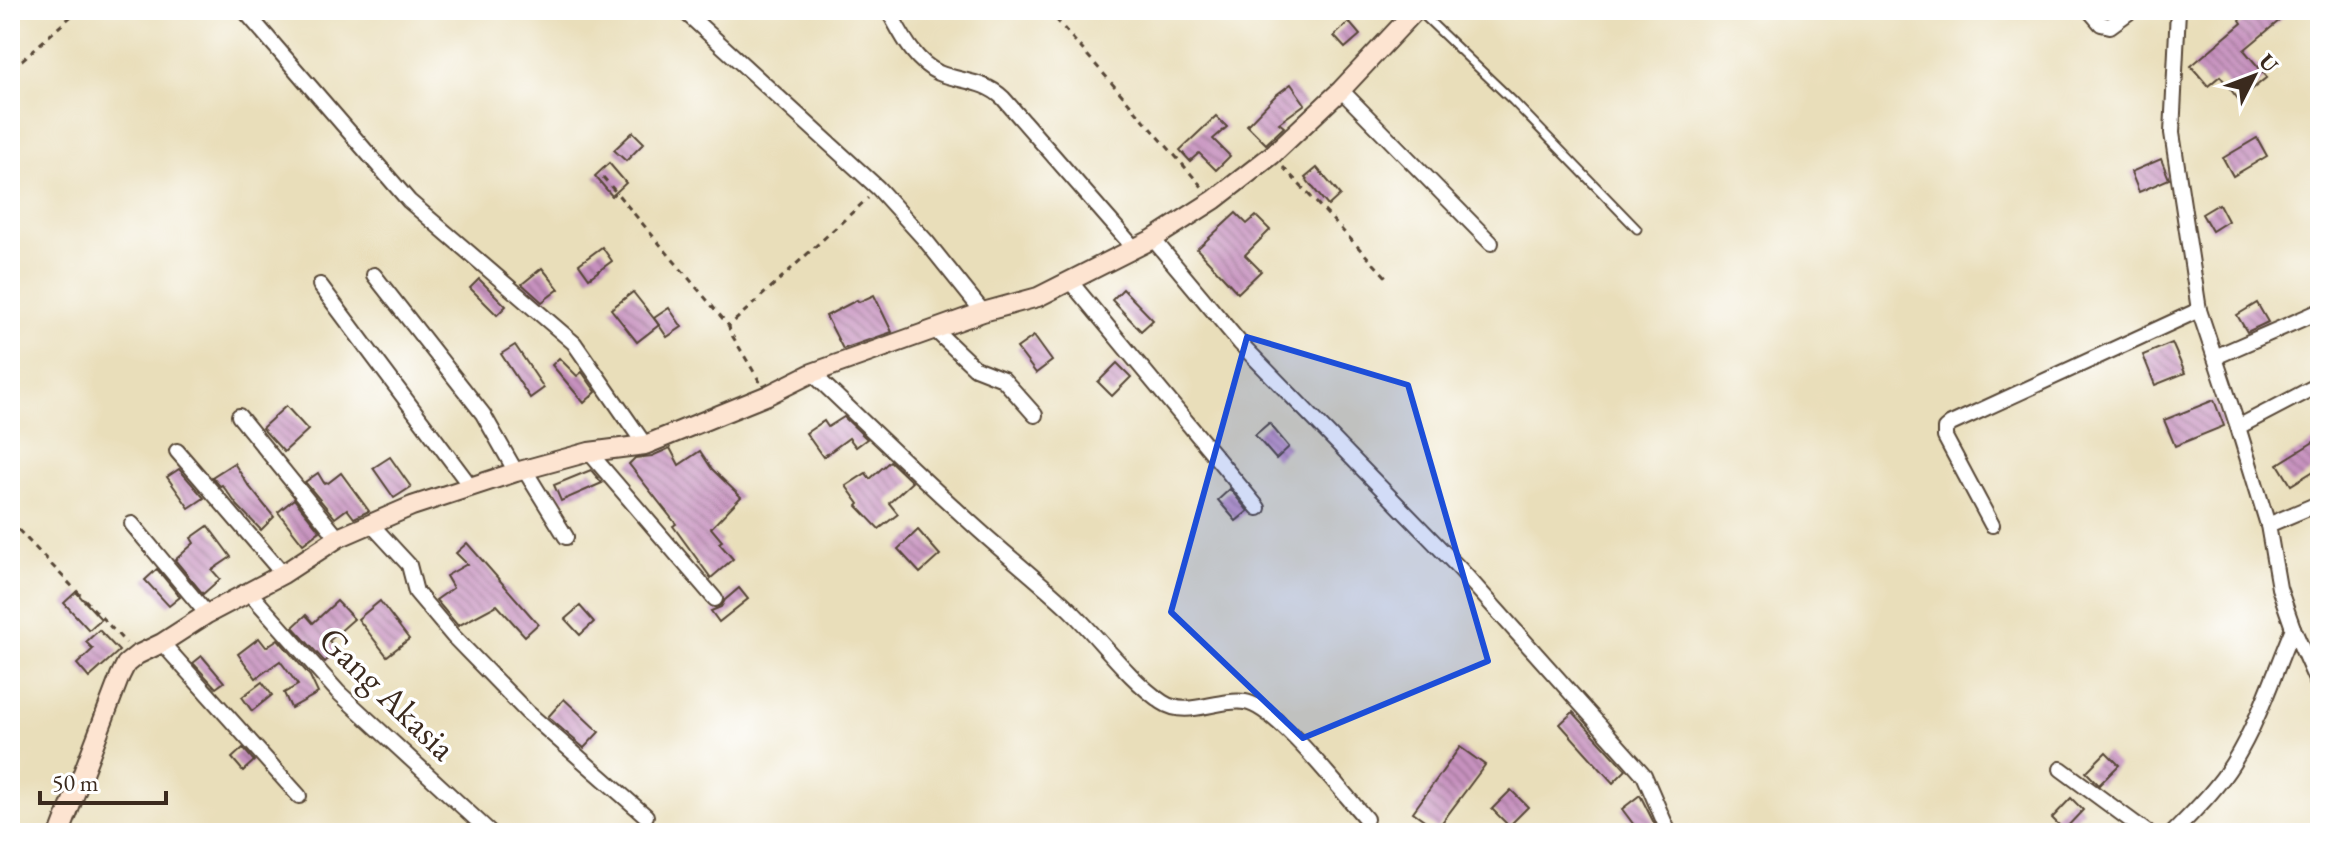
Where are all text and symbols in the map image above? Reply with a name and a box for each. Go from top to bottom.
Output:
north arrow [2214,36,2294,116]
text: U [2252,47,2285,79]
street label: Gang Akasia [309,616,467,771]
scale bar [40,755,166,805]
text: 50 m [52,767,99,798]

